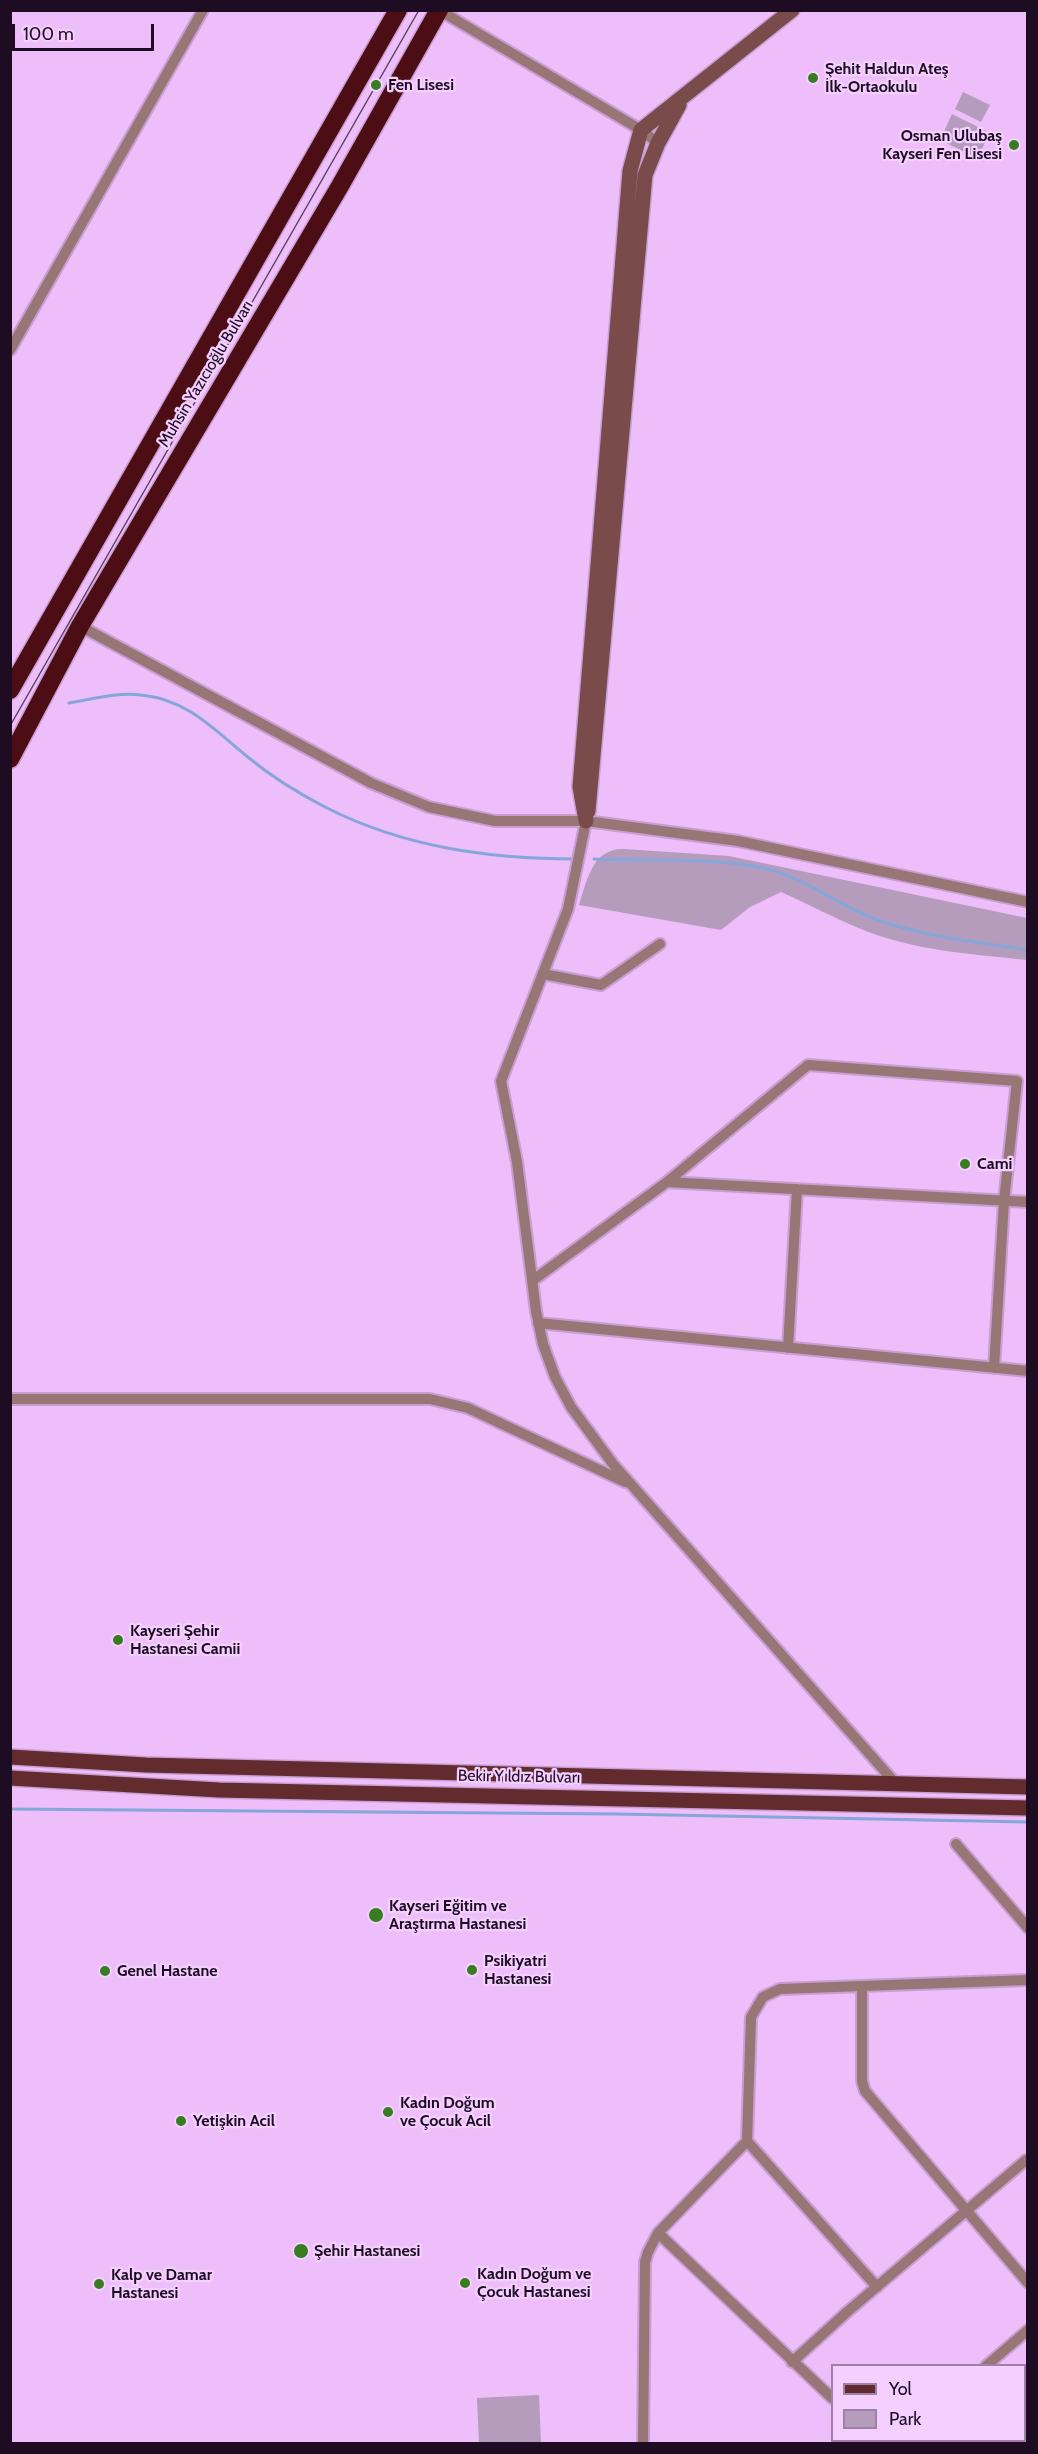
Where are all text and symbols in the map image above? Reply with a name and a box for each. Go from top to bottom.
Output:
scale bar [15,12,158,50]
text: 100 m [23,23,74,45]
place label: Şehit Haldun Ateş İlk-Ortaokulu [825,59,948,97]
marker: Şehit Haldun Ateş İlk-Ortaokulu [806,71,820,85]
place label: Fen Lisesi [388,75,454,95]
marker: Fen Lisesi [369,78,383,92]
place label: Osman Ulubaş Kayseri Fen Lisesi [882,126,1002,164]
marker: Osman Ulubaş Kayseri Fen Lisesi [1007,138,1021,152]
street label: Muhsin Yazıcıoğlu Bulvarı [155,297,257,451]
place label: Cami [977,1154,1012,1174]
marker: Cami [958,1157,972,1171]
place label: Kayseri Şehir Hastanesi Camii [130,1621,240,1659]
marker: Kayseri Şehir Hastanesi Camii [111,1633,125,1647]
street label: Bekir Yıldız Bulvarı [458,1766,580,1788]
place label: Kayseri Eğitim ve Araştırma Hastanesi [389,1896,526,1934]
marker: Kayseri Eğitim ve Araştırma Hastanesi [367,1906,385,1924]
place label: Psikiyatri Hastanesi [484,1951,551,1989]
place label: Genel Hastane [117,1961,217,1981]
marker: Psikiyatri Hastanesi [465,1963,479,1977]
marker: Genel Hastane [98,1964,112,1978]
place label: Kadın Doğum ve Çocuk Acil [400,2093,495,2131]
marker: Kadın Doğum ve Çocuk Acil [381,2105,395,2119]
place label: Yetişkin Acil [193,2111,275,2131]
marker: Yetişkin Acil [174,2114,188,2128]
place label: Şehir Hastanesi [314,2241,420,2261]
marker: Şehir Hastanesi [292,2242,310,2260]
place label: Kadın Doğum ve Çocuk Hastanesi [477,2264,591,2302]
place label: Kalp ve Damar Hastanesi [111,2265,212,2303]
marker: Kadın Doğum ve Çocuk Hastanesi [458,2276,472,2290]
marker: Kalp ve Damar Hastanesi [92,2277,106,2291]
legend [831,2364,1026,2442]
text: Yol [889,2378,912,2400]
text: Park [889,2408,921,2430]

